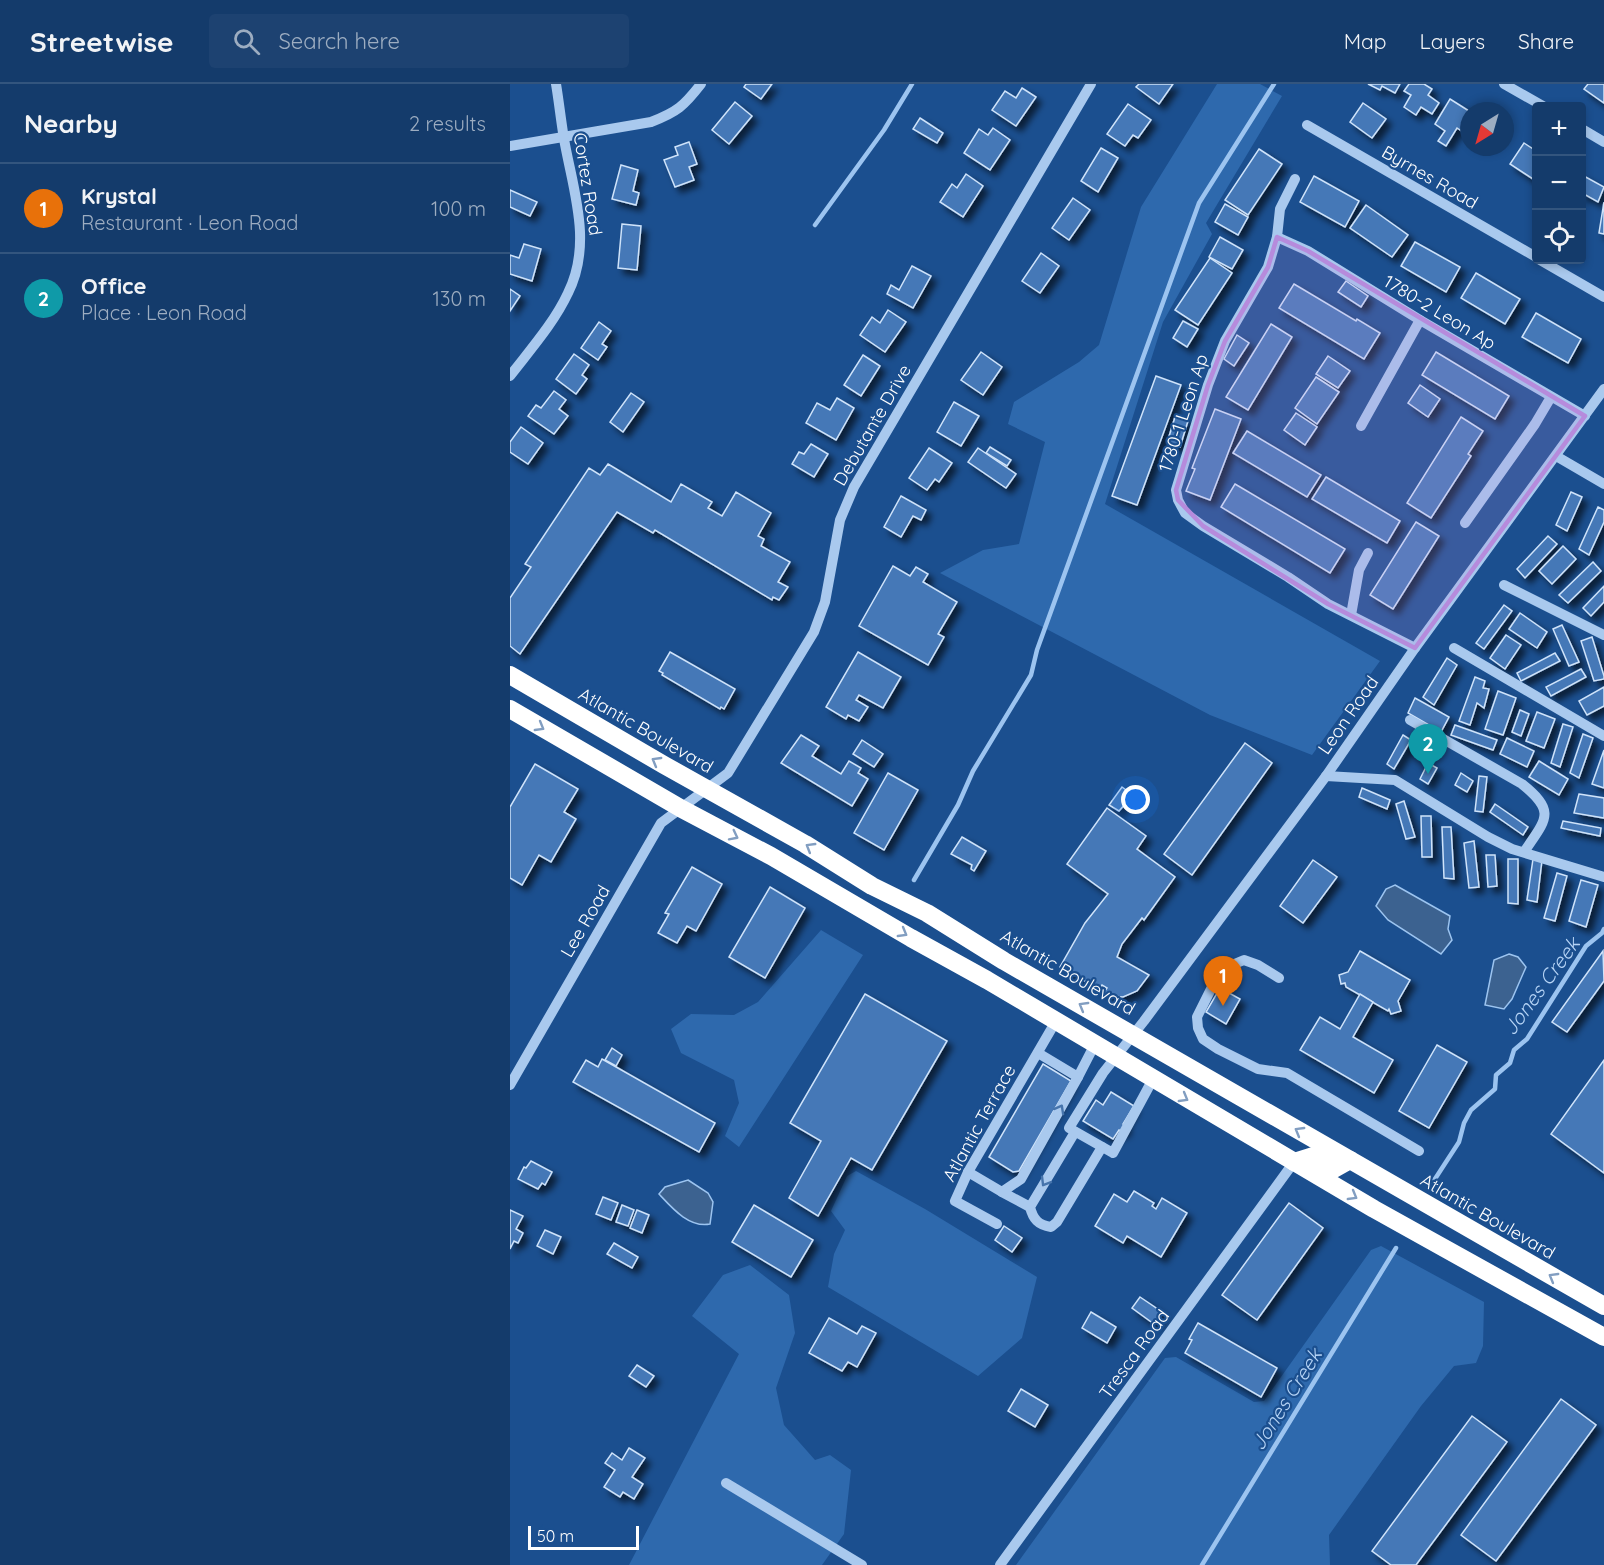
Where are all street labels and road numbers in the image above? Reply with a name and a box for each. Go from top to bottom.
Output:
street label: Cortez Road [569,131,607,237]
street label: Byrnes Road [1378,140,1482,214]
street label: 1780-2 Leon Ap [1380,270,1500,355]
street label: 1780-1 Leon Ap [1153,351,1213,475]
street label: Debutante Drive [828,360,916,490]
street label: Leon Road [1313,671,1383,759]
street label: Atlantic Boulevard [574,682,718,778]
street label: Lee Road [555,881,615,961]
street label: Atlantic Boulevard [996,924,1140,1020]
street label: Atlantic Terrace [937,1060,1021,1186]
street label: Atlantic Boulevard [1416,1168,1560,1264]
street label: Tresca Road [1094,1305,1174,1403]

